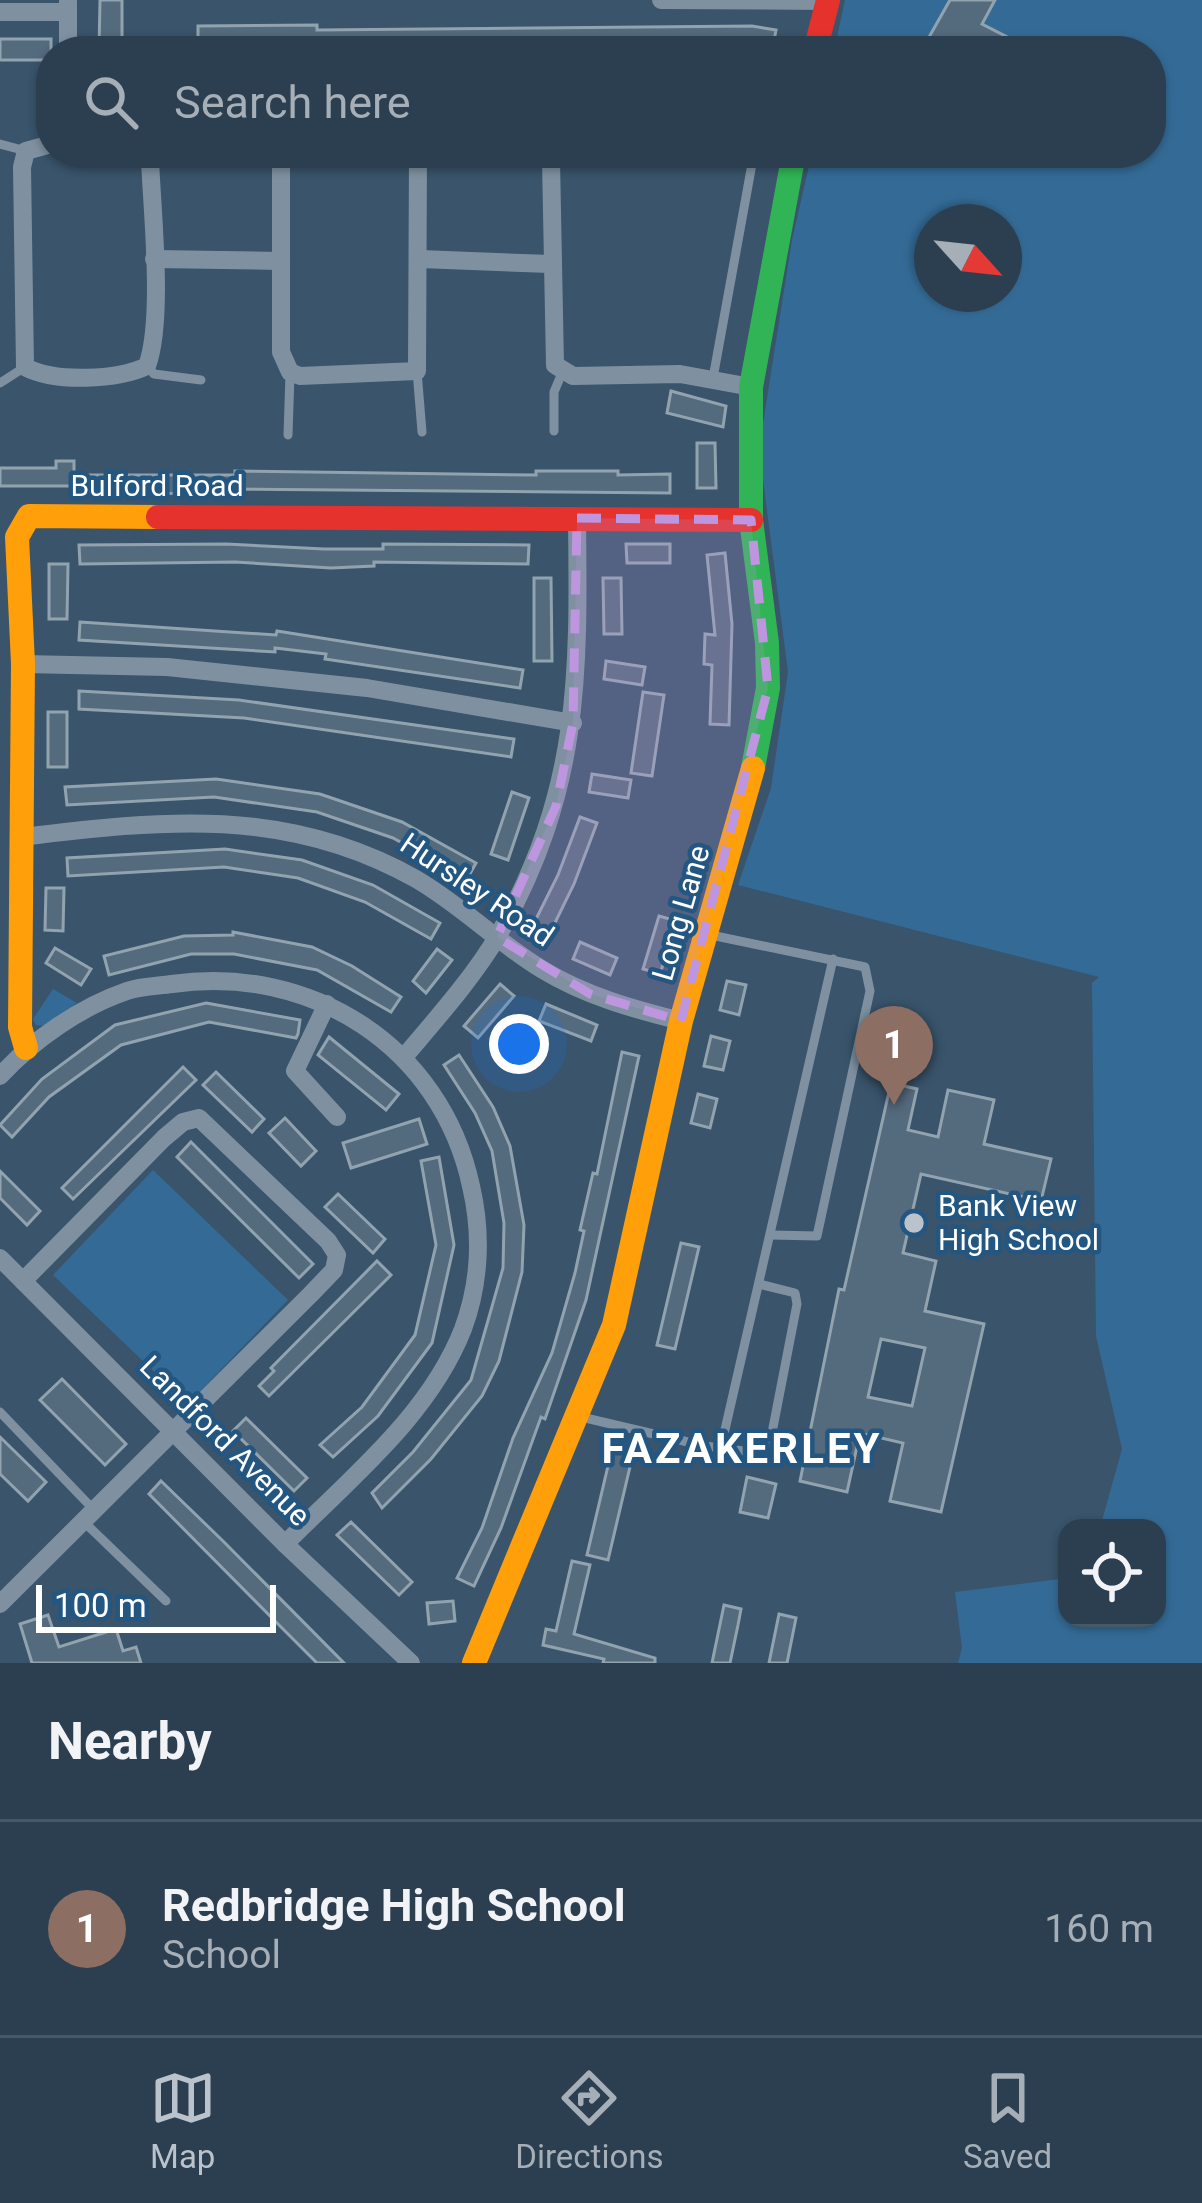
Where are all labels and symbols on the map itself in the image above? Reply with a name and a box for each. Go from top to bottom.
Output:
north arrow [914,204,1022,312]
street label: Bulford Road [70,468,244,503]
street label: Hursley Road [394,826,560,954]
street label: Long Lane [645,841,717,985]
pin: 1 [855,1006,933,1105]
your location [489,1014,549,1074]
place label: Bank View High School [938,1188,1099,1257]
marker: Bank View High School [901,1210,927,1236]
street label: Landford Avenue [133,1348,318,1533]
district label: FAZAKERLEY [601,1424,883,1473]
scale bar [36,1579,276,1632]

